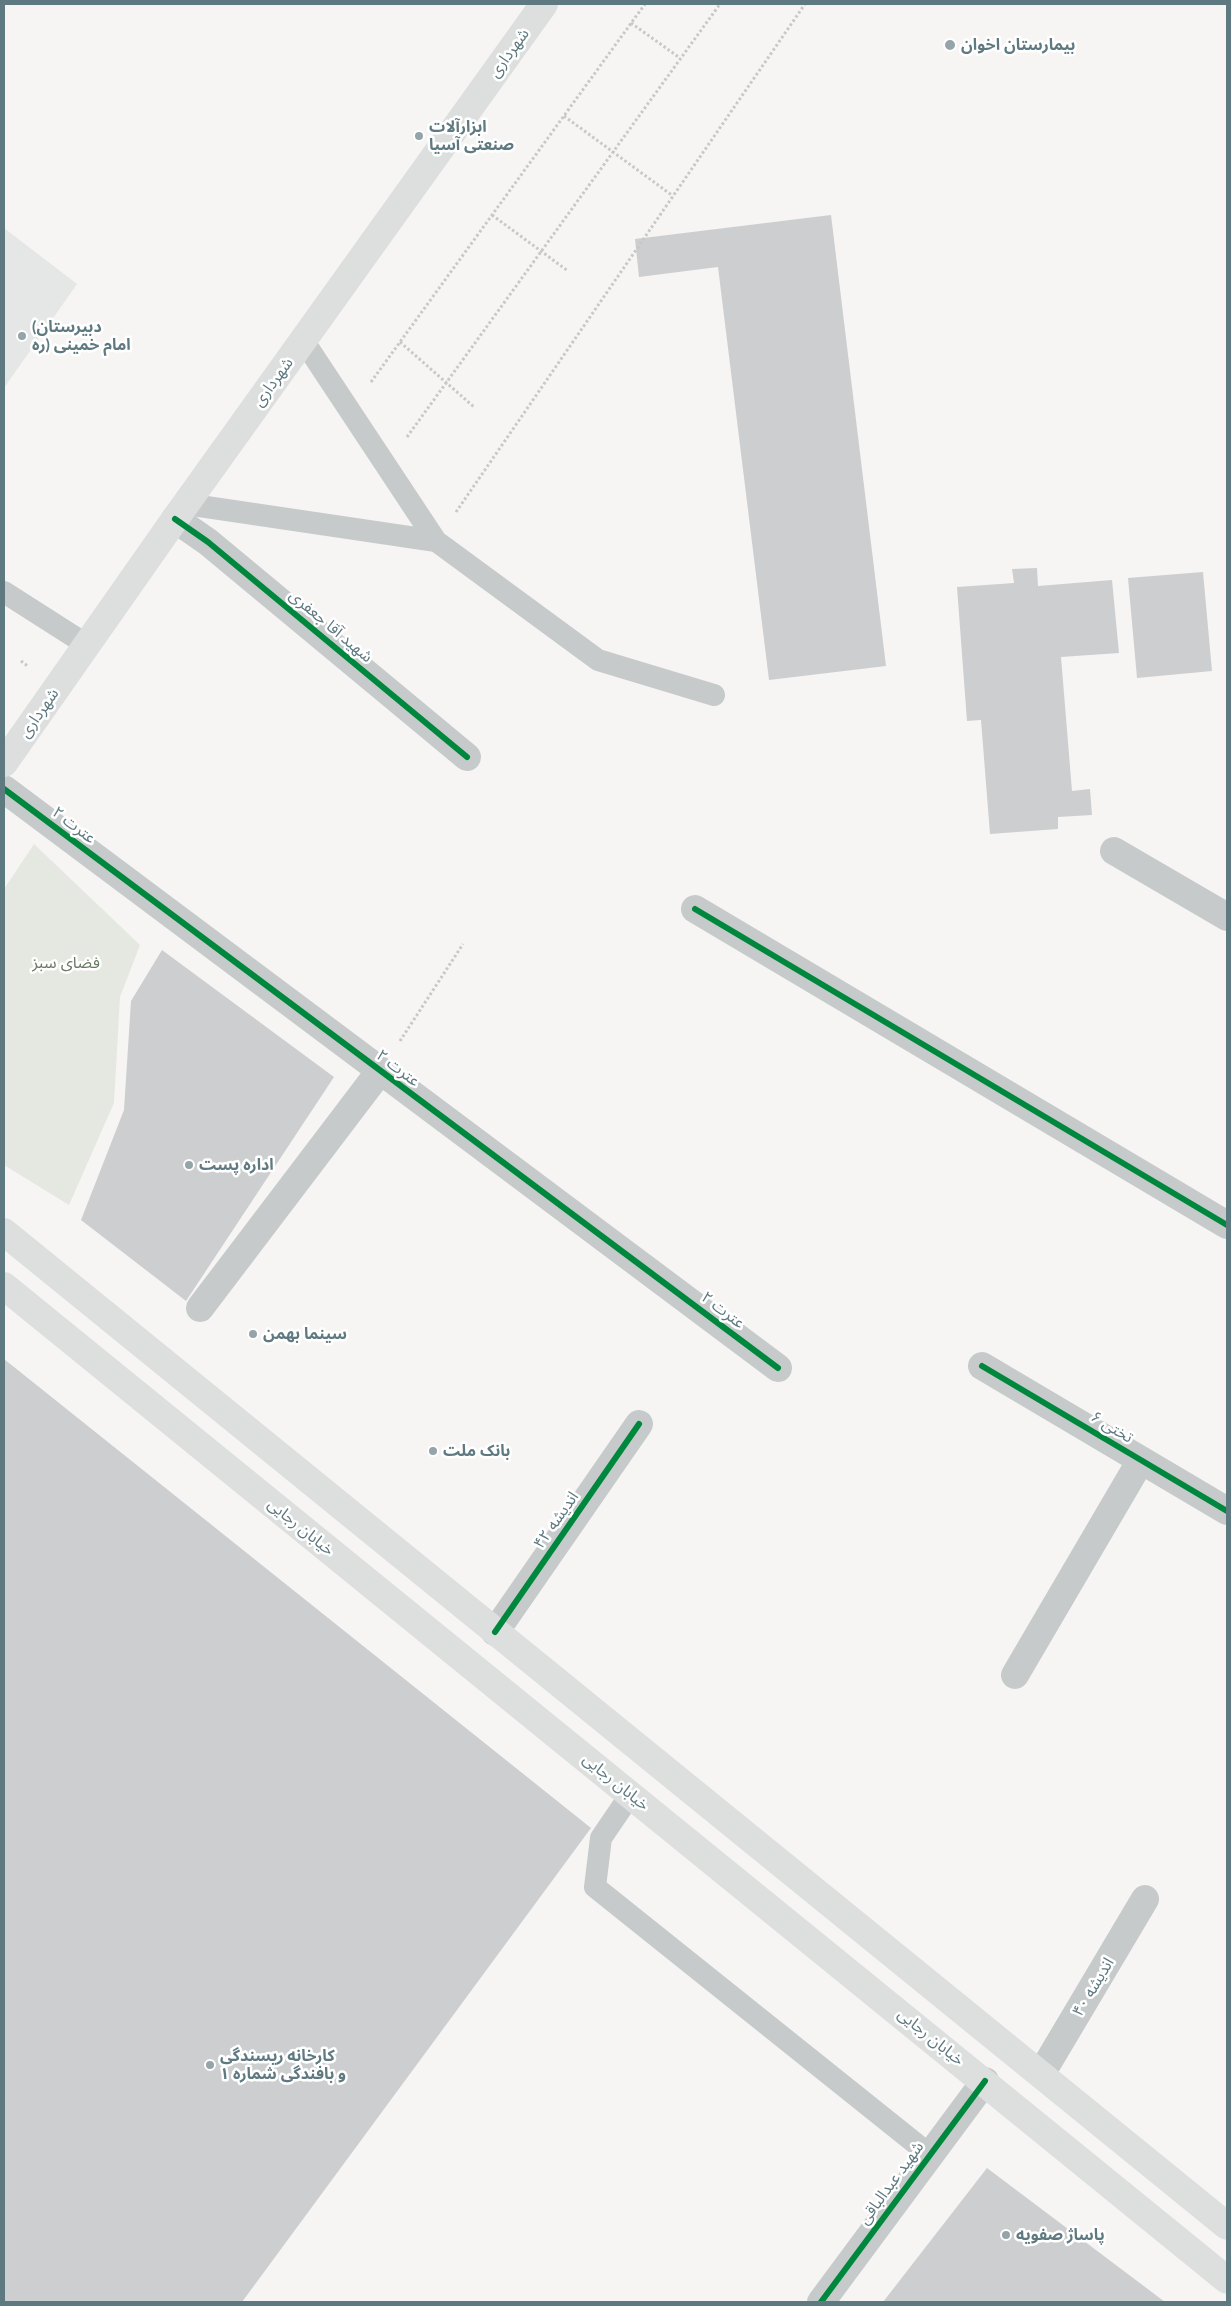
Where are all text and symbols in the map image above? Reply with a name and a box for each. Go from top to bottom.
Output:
street label: شهرداری [485,25,533,81]
place label: بیمارستان اخوان [961,35,1075,55]
marker: بیمارستان اخوان [943,38,957,52]
place label: ابزارآلات صنعتی آسیا [429,117,514,155]
marker: ابزارآلات صنعتی آسیا [413,130,425,142]
place label: (دبیرستان امام خمینی (ره [32,317,131,355]
marker: (دبیرستان امام خمینی (ره [16,330,28,342]
street label: شهرداری [249,354,297,410]
street label: شهید آقا جعفری [285,586,377,666]
street label: شهرداری [15,685,63,741]
street label: عترت ۲ [48,802,100,848]
park label: فضای سبز [32,953,100,973]
street label: عترت ۲ [372,1045,424,1091]
place label: اداره پست [199,1155,274,1175]
marker: اداره پست [183,1159,195,1171]
street label: عترت ۲ [697,1287,749,1333]
place label: سینما بهمن [263,1324,347,1344]
marker: سینما بهمن [247,1328,259,1340]
street label: تختی ۶ [1087,1407,1137,1447]
place label: بانک ملت [443,1441,510,1461]
marker: بانک ملت [427,1445,439,1457]
street label: اندیشه ۴۲ [529,1488,583,1552]
street label: خیابان رجایی [264,1494,338,1560]
street label: خیابان رجایی [579,1749,653,1815]
street label: اندیشه ۴۰ [1068,1954,1118,2020]
street label: خیابان رجایی [894,2004,968,2070]
place label: کارخانه ریسندگی و بافندگی شماره ۱ [220,2046,346,2084]
marker: کارخانه ریسندگی و بافندگی شماره ۱ [204,2059,216,2071]
street label: شهید عبدالباقی [854,2138,928,2228]
place label: پاساژ صفویه [1016,2225,1105,2245]
marker: پاساژ صفویه [1000,2229,1012,2241]

